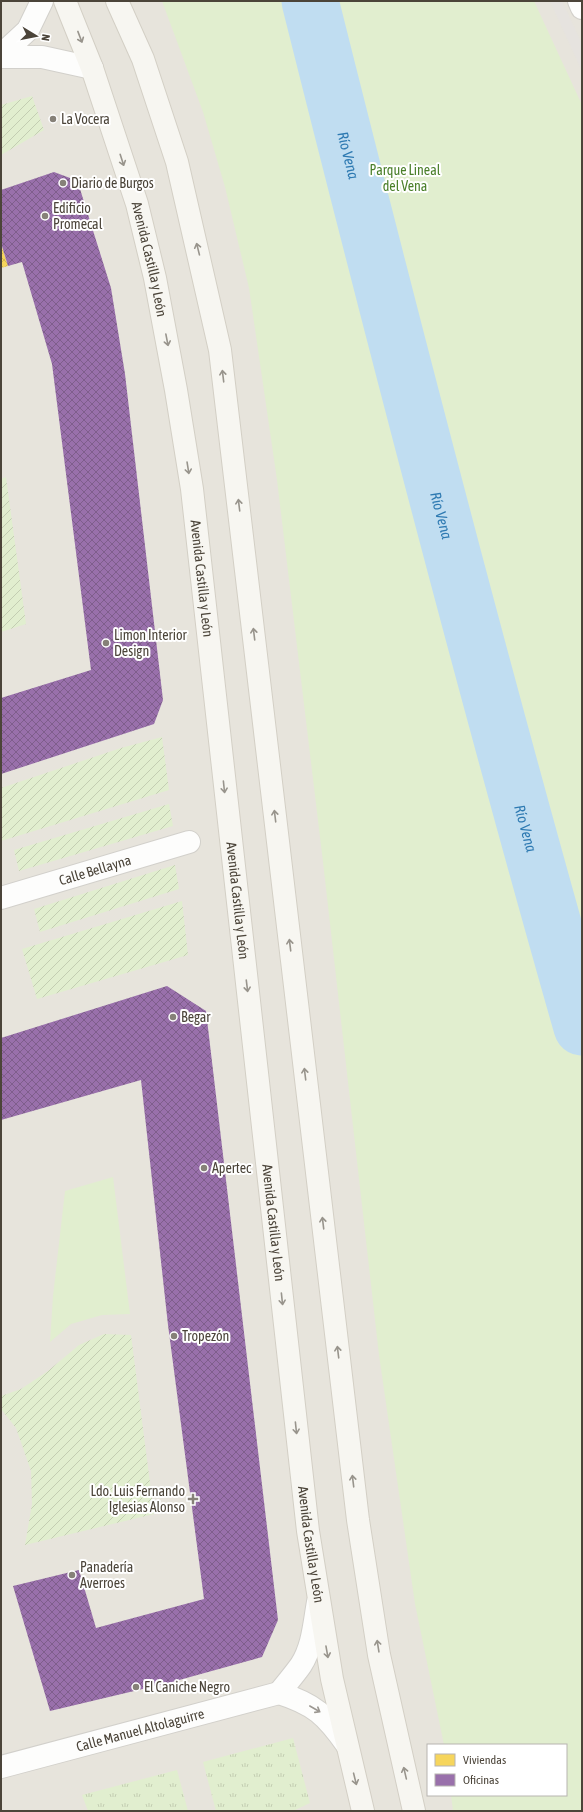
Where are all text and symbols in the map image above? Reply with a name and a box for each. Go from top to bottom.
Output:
north arrow [16,16,56,56]
one-way arrow [77,30,85,42]
text: N [39,33,52,42]
place label: La Vocera [61,111,110,127]
marker: La Vocera [48,114,58,124]
water label: Río Vena [335,130,363,181]
one-way arrow [119,153,127,165]
park label: Parque Lineal del Vena [370,162,441,194]
place label: Diario de Burgos [71,175,154,191]
marker: Diario de Burgos [58,178,68,188]
place label: Edificio Promecal [53,200,103,232]
street label: Avenida Castilla y León [129,200,170,318]
marker: Edificio Promecal [40,211,50,221]
one-way arrow [194,242,201,255]
one-way arrow [163,333,171,346]
one-way arrow [220,370,227,383]
one-way arrow [184,461,192,474]
water label: Río Vena [428,490,456,541]
one-way arrow [235,499,242,512]
street label: Avenida Castilla y León [188,519,216,638]
place label: Limon Interior Design [114,627,188,659]
one-way arrow [250,628,257,641]
marker: Limon Interior Design [101,638,111,648]
one-way arrow [220,780,228,793]
water label: Río Vena [512,803,541,854]
one-way arrow [271,810,279,823]
street label: Avenida Castilla y León [223,841,252,960]
street label: Calle Bellayna [57,852,133,888]
one-way arrow [286,939,294,952]
one-way arrow [243,979,251,992]
place label: Begar [181,1009,211,1025]
marker: Begar [168,1012,178,1022]
one-way arrow [301,1068,309,1081]
place label: Apertec [212,1160,252,1176]
marker: Apertec [199,1163,209,1173]
street label: Avenida Castilla y León [259,1163,288,1282]
one-way arrow [319,1217,327,1230]
one-way arrow [278,1292,286,1305]
place label: Tropezón [182,1328,229,1344]
marker: Tropezón [169,1331,179,1341]
one-way arrow [335,1346,342,1359]
one-way arrow [293,1421,300,1434]
one-way arrow [350,1475,357,1488]
place label: Ldo. Luis Fernando Iglesias Alonso [91,1483,185,1515]
street label: Avenida Castilla y León [295,1485,328,1604]
marker: Ldo. Luis Fernando Iglesias Alonso [188,1494,198,1504]
place label: Panadería Averroes [80,1559,133,1591]
marker: Panadería Averroes [67,1570,77,1580]
one-way arrow [374,1640,382,1653]
one-way arrow [324,1645,332,1658]
place label: El Caniche Negro [144,1679,230,1695]
marker: El Caniche Negro [131,1682,141,1692]
street label: Calle Manuel Altolaguirre [74,1705,206,1755]
one-way arrow [309,1705,321,1713]
legend [427,1744,567,1796]
text: Viviendas [463,1753,506,1767]
one-way arrow [401,1767,409,1780]
one-way arrow [352,1772,360,1785]
text: Oficinas [463,1773,499,1787]

